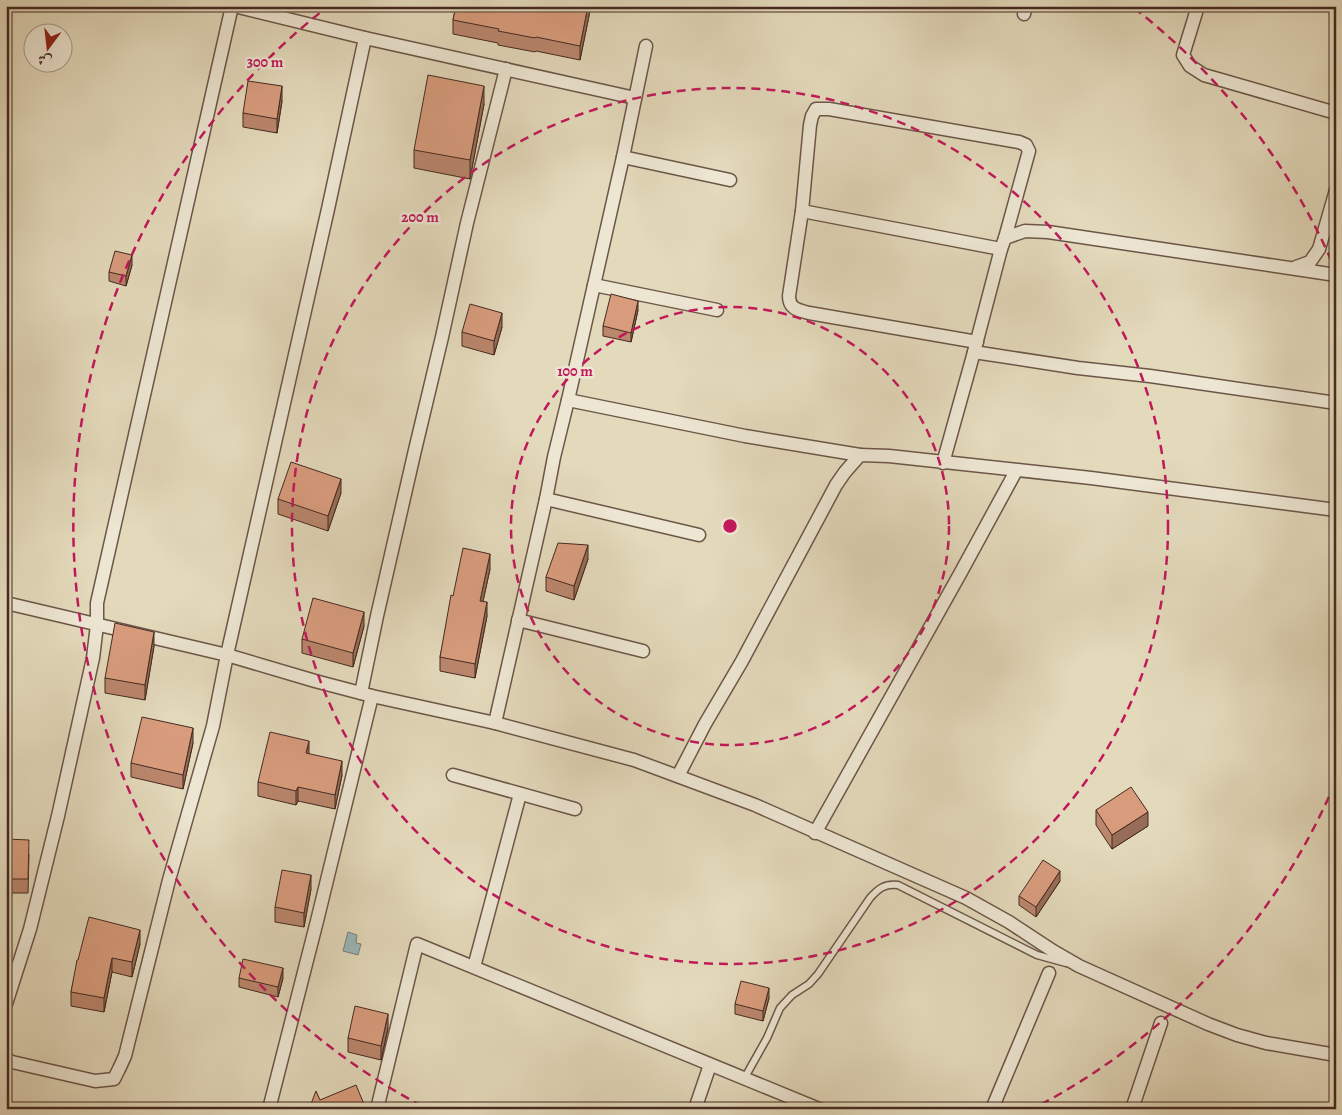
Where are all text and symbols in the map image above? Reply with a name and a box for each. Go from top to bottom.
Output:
north arrow [22,22,72,72]
text: ش [35,49,54,71]
text: 300 m [247,52,284,72]
text: 200 m [401,207,439,227]
text: 100 m [557,361,593,381]
centre of rings [721,517,739,535]

